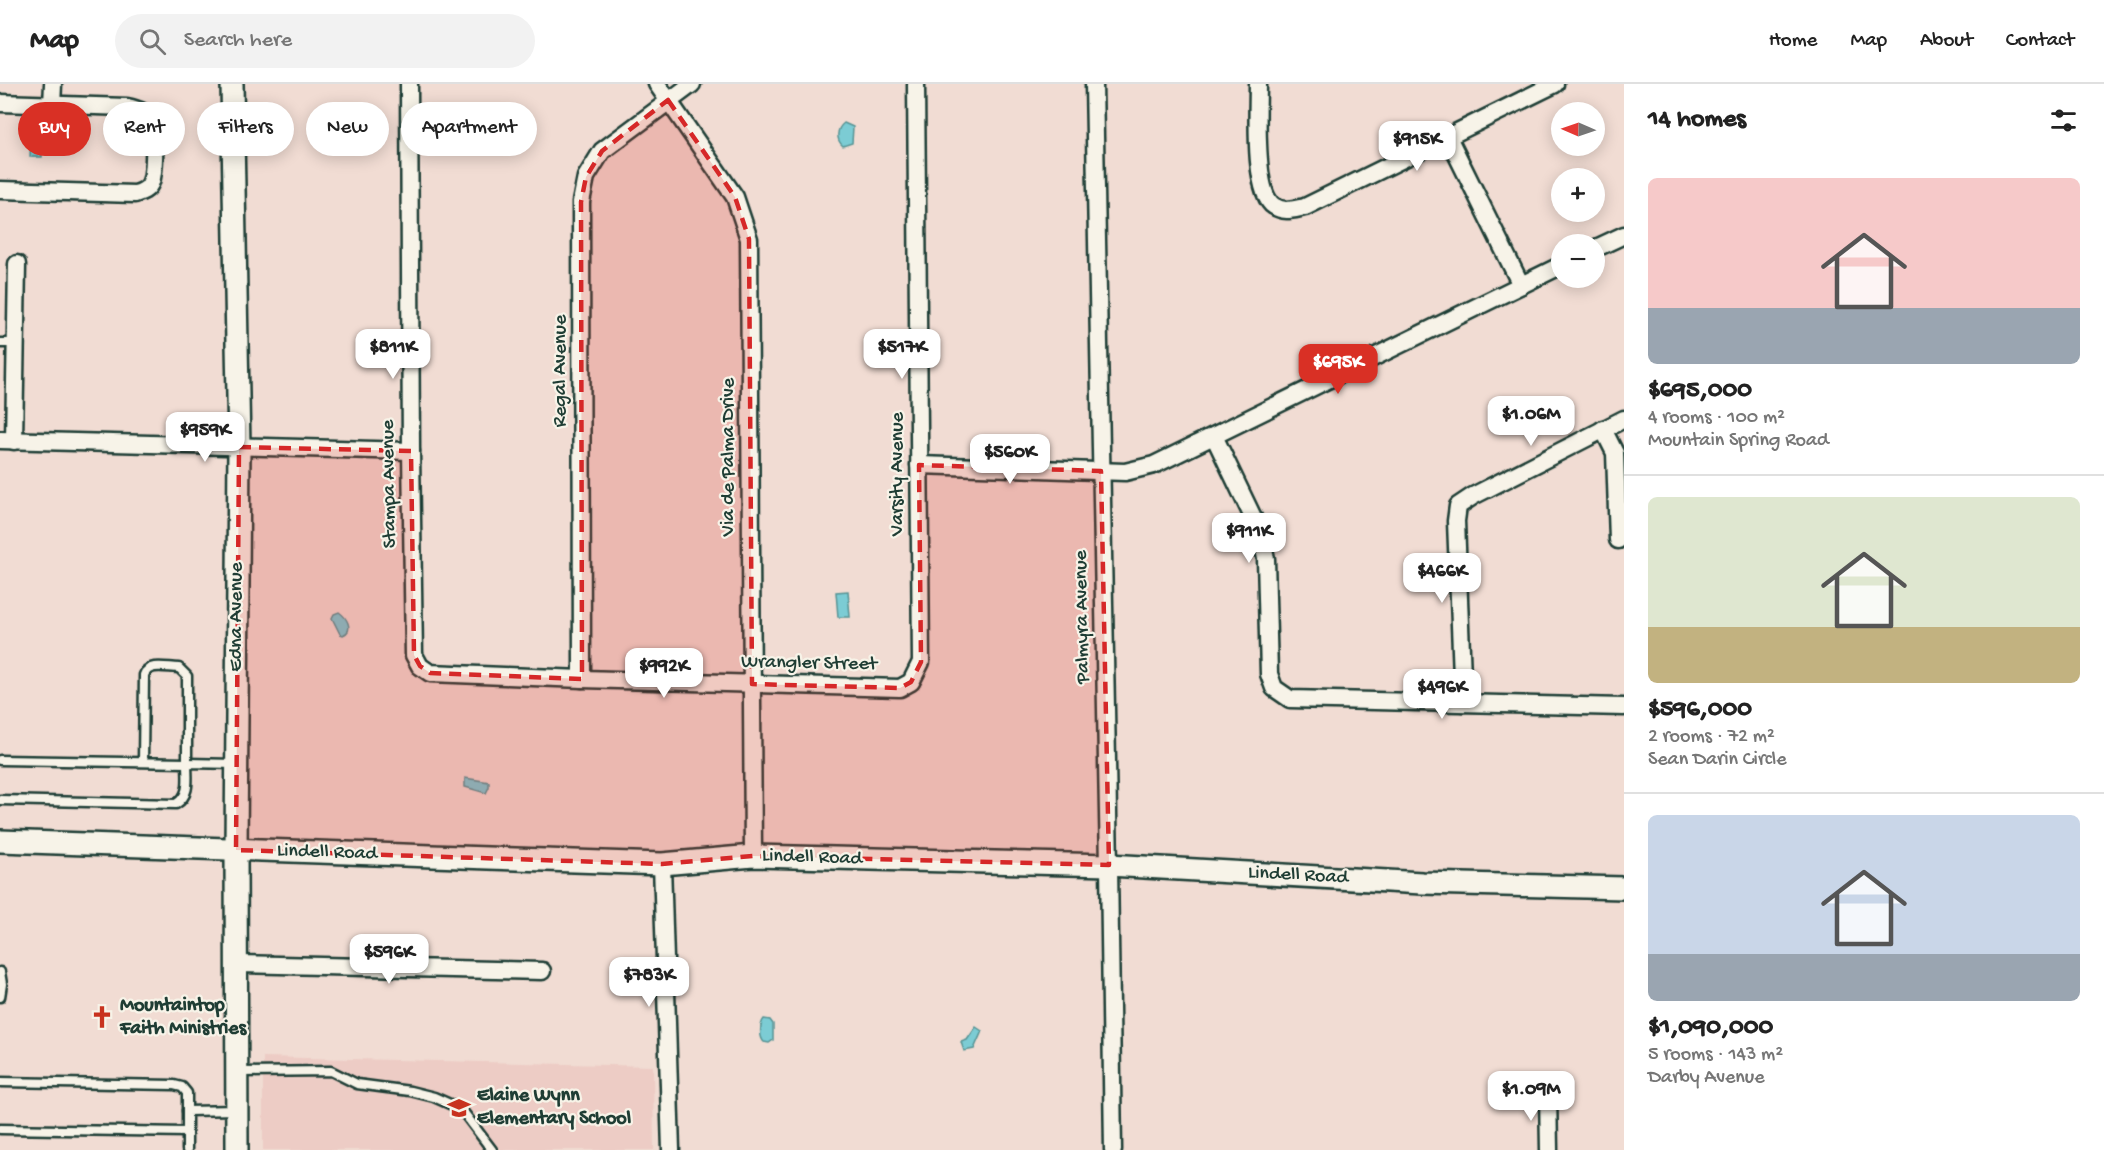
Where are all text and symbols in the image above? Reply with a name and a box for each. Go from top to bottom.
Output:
search box [115,14,535,68]
text: Map [30,25,79,58]
icon: search [136,25,169,58]
text: Search here [184,28,292,54]
text: Home [1769,29,1817,54]
text: Map [1850,29,1887,54]
text: About [1920,29,1973,54]
text: Contact [2006,29,2074,54]
chip: Buy [18,102,91,156]
chip: Rent [103,102,185,156]
chip: Filters [197,102,294,156]
chip: New [306,102,389,156]
chip: Apartment [401,102,537,156]
north arrow [1551,102,1605,156]
map controls [1551,102,1605,288]
icon: filters [2047,104,2080,137]
text: 14 homes [1648,105,1746,136]
pin: $915K [1375,121,1459,172]
text: $915K [1393,129,1441,152]
button: + [1551,168,1605,222]
icon: home [1810,217,1918,325]
button: − [1551,234,1605,288]
street label: Regal Avenue [550,314,573,427]
pin: $811K [351,329,435,380]
pin: $517K [860,329,944,380]
text: $811K [369,337,417,360]
text: $517K [878,337,927,360]
pin: $695K [1296,344,1380,395]
text: $695K [1313,352,1363,375]
text: $695,000 [1648,376,1752,407]
street label: Via de Palma Drive [718,377,741,537]
pin: $1.06M [1482,396,1580,447]
text: $1.06M [1502,404,1560,427]
text: 4 rooms · 100 m² [1648,407,1785,430]
street label: Varsity Avenue [887,411,910,537]
pin: $959K [163,412,247,463]
street label: Stampa Avenue [377,419,403,548]
text: $959K [180,420,230,443]
text: Mountain Spring Road [1648,430,1829,453]
pin: $560K [968,434,1052,485]
text: $560K [984,442,1036,465]
pin: $911K [1207,513,1291,564]
text: $911K [1226,521,1272,544]
icon: home [1810,536,1918,644]
street label: Palmyra Avenue [1070,549,1096,685]
pin: $466K [1400,553,1484,604]
street label: Edna Avenue [226,561,249,672]
text: $466K [1417,561,1467,584]
pin: $992K [622,648,706,699]
street label: Wrangler Street [741,651,879,677]
text: $992K [639,656,689,679]
pin: $496K [1400,669,1484,720]
text: $496K [1417,677,1467,700]
text: $596,000 [1648,695,1752,726]
text: 2 rooms · 72 m² [1648,726,1775,749]
text: Sean Darin Circle [1648,749,1787,772]
street label: Lindell Road [276,840,380,866]
street label: Lindell Road [761,845,865,871]
icon: home [1810,854,1918,962]
street label: Lindell Road [1247,862,1351,890]
pin: $596K [347,934,431,985]
text: $596K [364,942,414,965]
pin: $783K [607,957,691,1008]
text: $783K [623,965,675,988]
place label: Mountaintop Faith Ministries [119,995,248,1041]
church icon: Mountaintop Faith Ministries [89,1004,115,1030]
text: $1,090,000 [1648,1013,1773,1044]
text: 5 rooms · 143 m² [1648,1044,1783,1067]
text: Darby Avenue [1648,1067,1765,1090]
pin: $1.09M [1482,1071,1580,1122]
text: $1.09M [1502,1079,1560,1102]
place label: Elaine Wynn Elementary School [477,1085,632,1131]
school or university icon: Elaine Wynn Elementary School [446,1095,472,1121]

